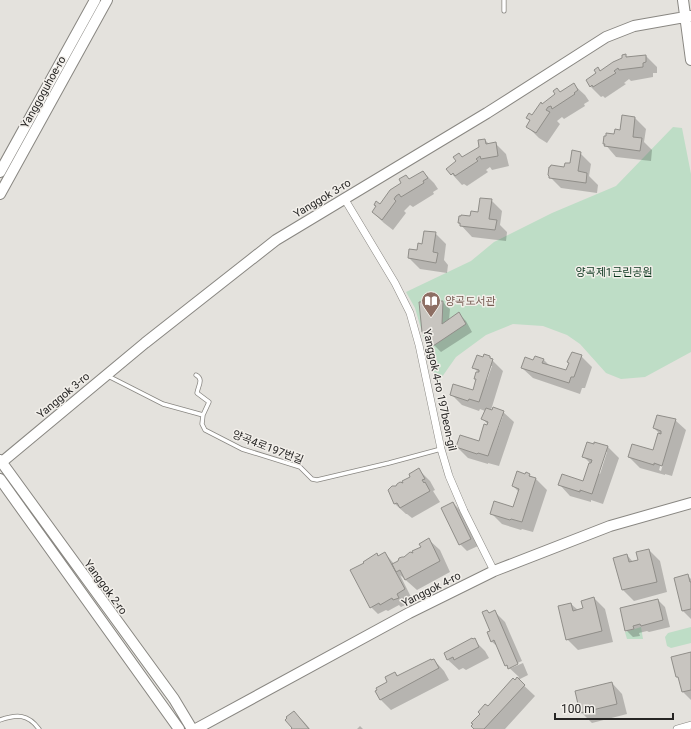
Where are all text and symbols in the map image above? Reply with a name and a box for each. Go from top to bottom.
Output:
street label: Yanggoguhoe-ro [18,54,69,130]
street label: Yanggok 3-ro [291,176,353,221]
park label: 양곡제1근린공원 [575,266,653,279]
library icon: 양곡도서관 [420,290,442,318]
place label: 양곡도서관 [445,295,496,308]
street label: Yanggok 4-ro 197beon-gil [420,328,459,452]
street label: Yanggok 3-ro [35,370,92,421]
street label: 양곡4로197번길 [230,428,305,467]
street label: Yanggok 2-ro [81,557,130,617]
street label: Yanggok 4-ro [400,569,463,610]
scale bar [555,695,673,721]
text: 100 m [561,702,595,716]

